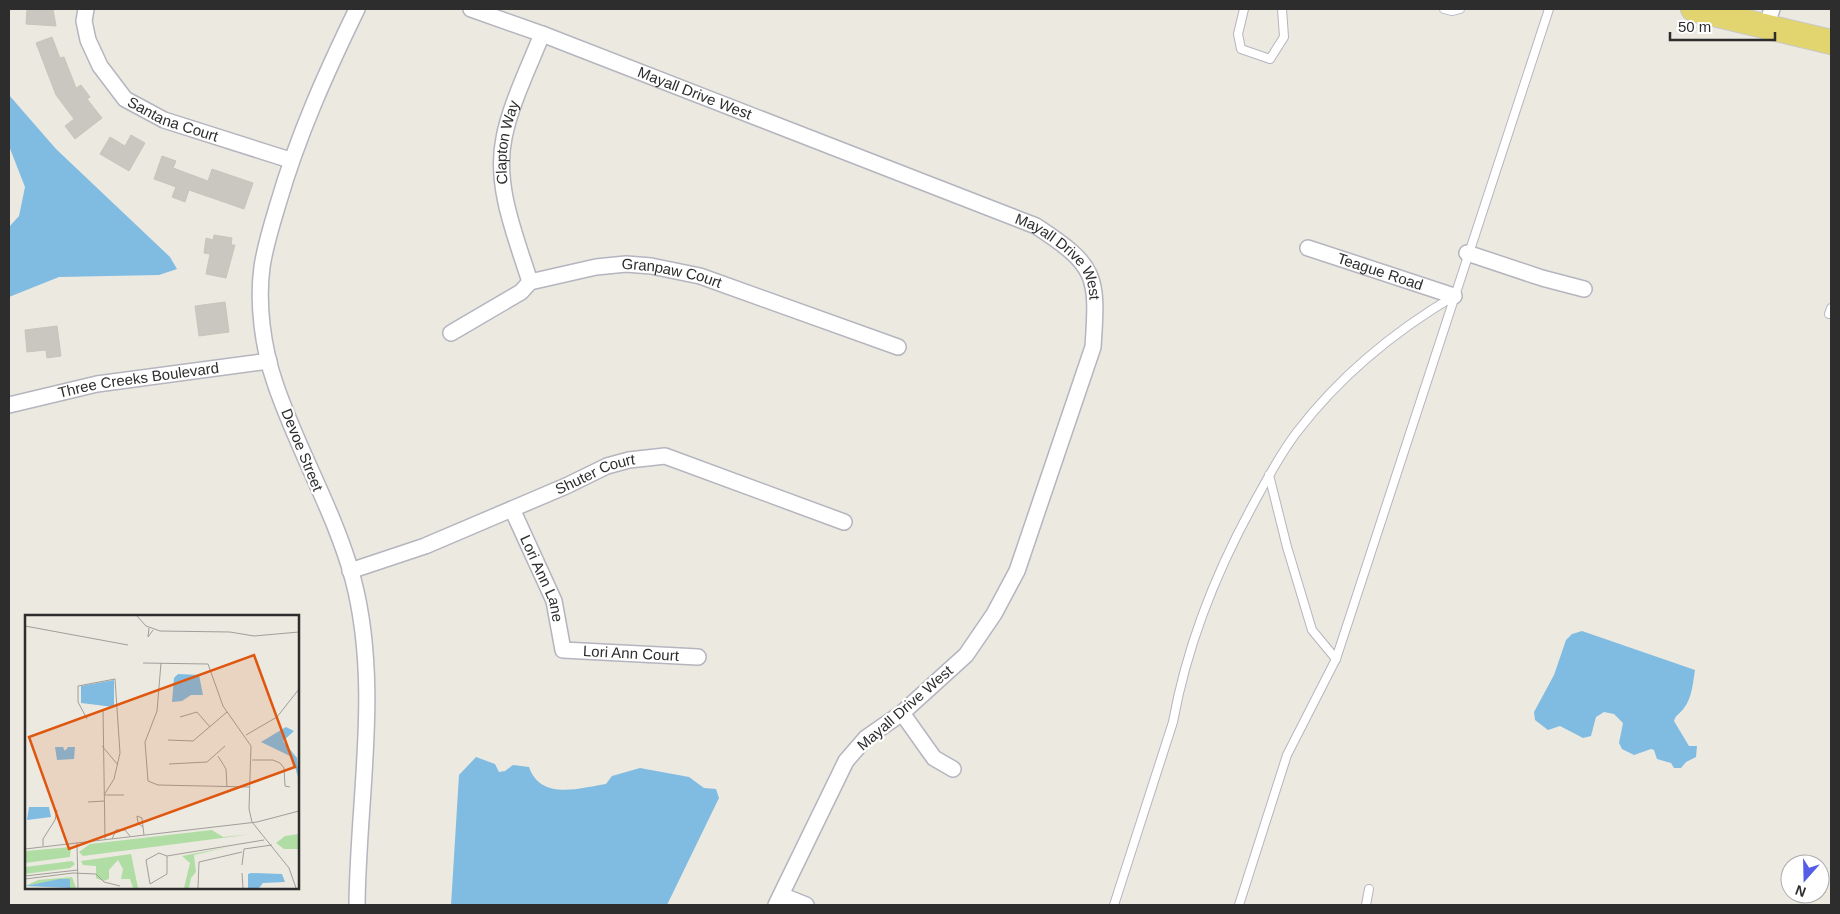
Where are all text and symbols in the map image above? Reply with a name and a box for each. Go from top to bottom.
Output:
scale bar [1670,10,1775,42]
text: 50 m [1678,18,1711,35]
street label: Mayall Drive West [635,63,755,123]
street label: Santana Court [125,93,221,145]
street label: Clapton Way [492,98,522,185]
street label: Mayall Drive West [1013,210,1104,301]
street label: Teague Road [1335,249,1425,293]
street label: Granpaw Court [621,255,725,291]
street label: Three Creeks Boulevard [56,359,220,401]
street label: Devoe Street [278,406,327,494]
street label: Shuter Court [553,450,637,498]
street label: Lori Ann Lane [517,532,567,623]
inset map [25,615,299,889]
street label: Lori Ann Court [583,642,680,664]
street label: Mayall Drive West [854,661,956,754]
north arrow [1780,854,1830,904]
text: N [1793,882,1808,900]

